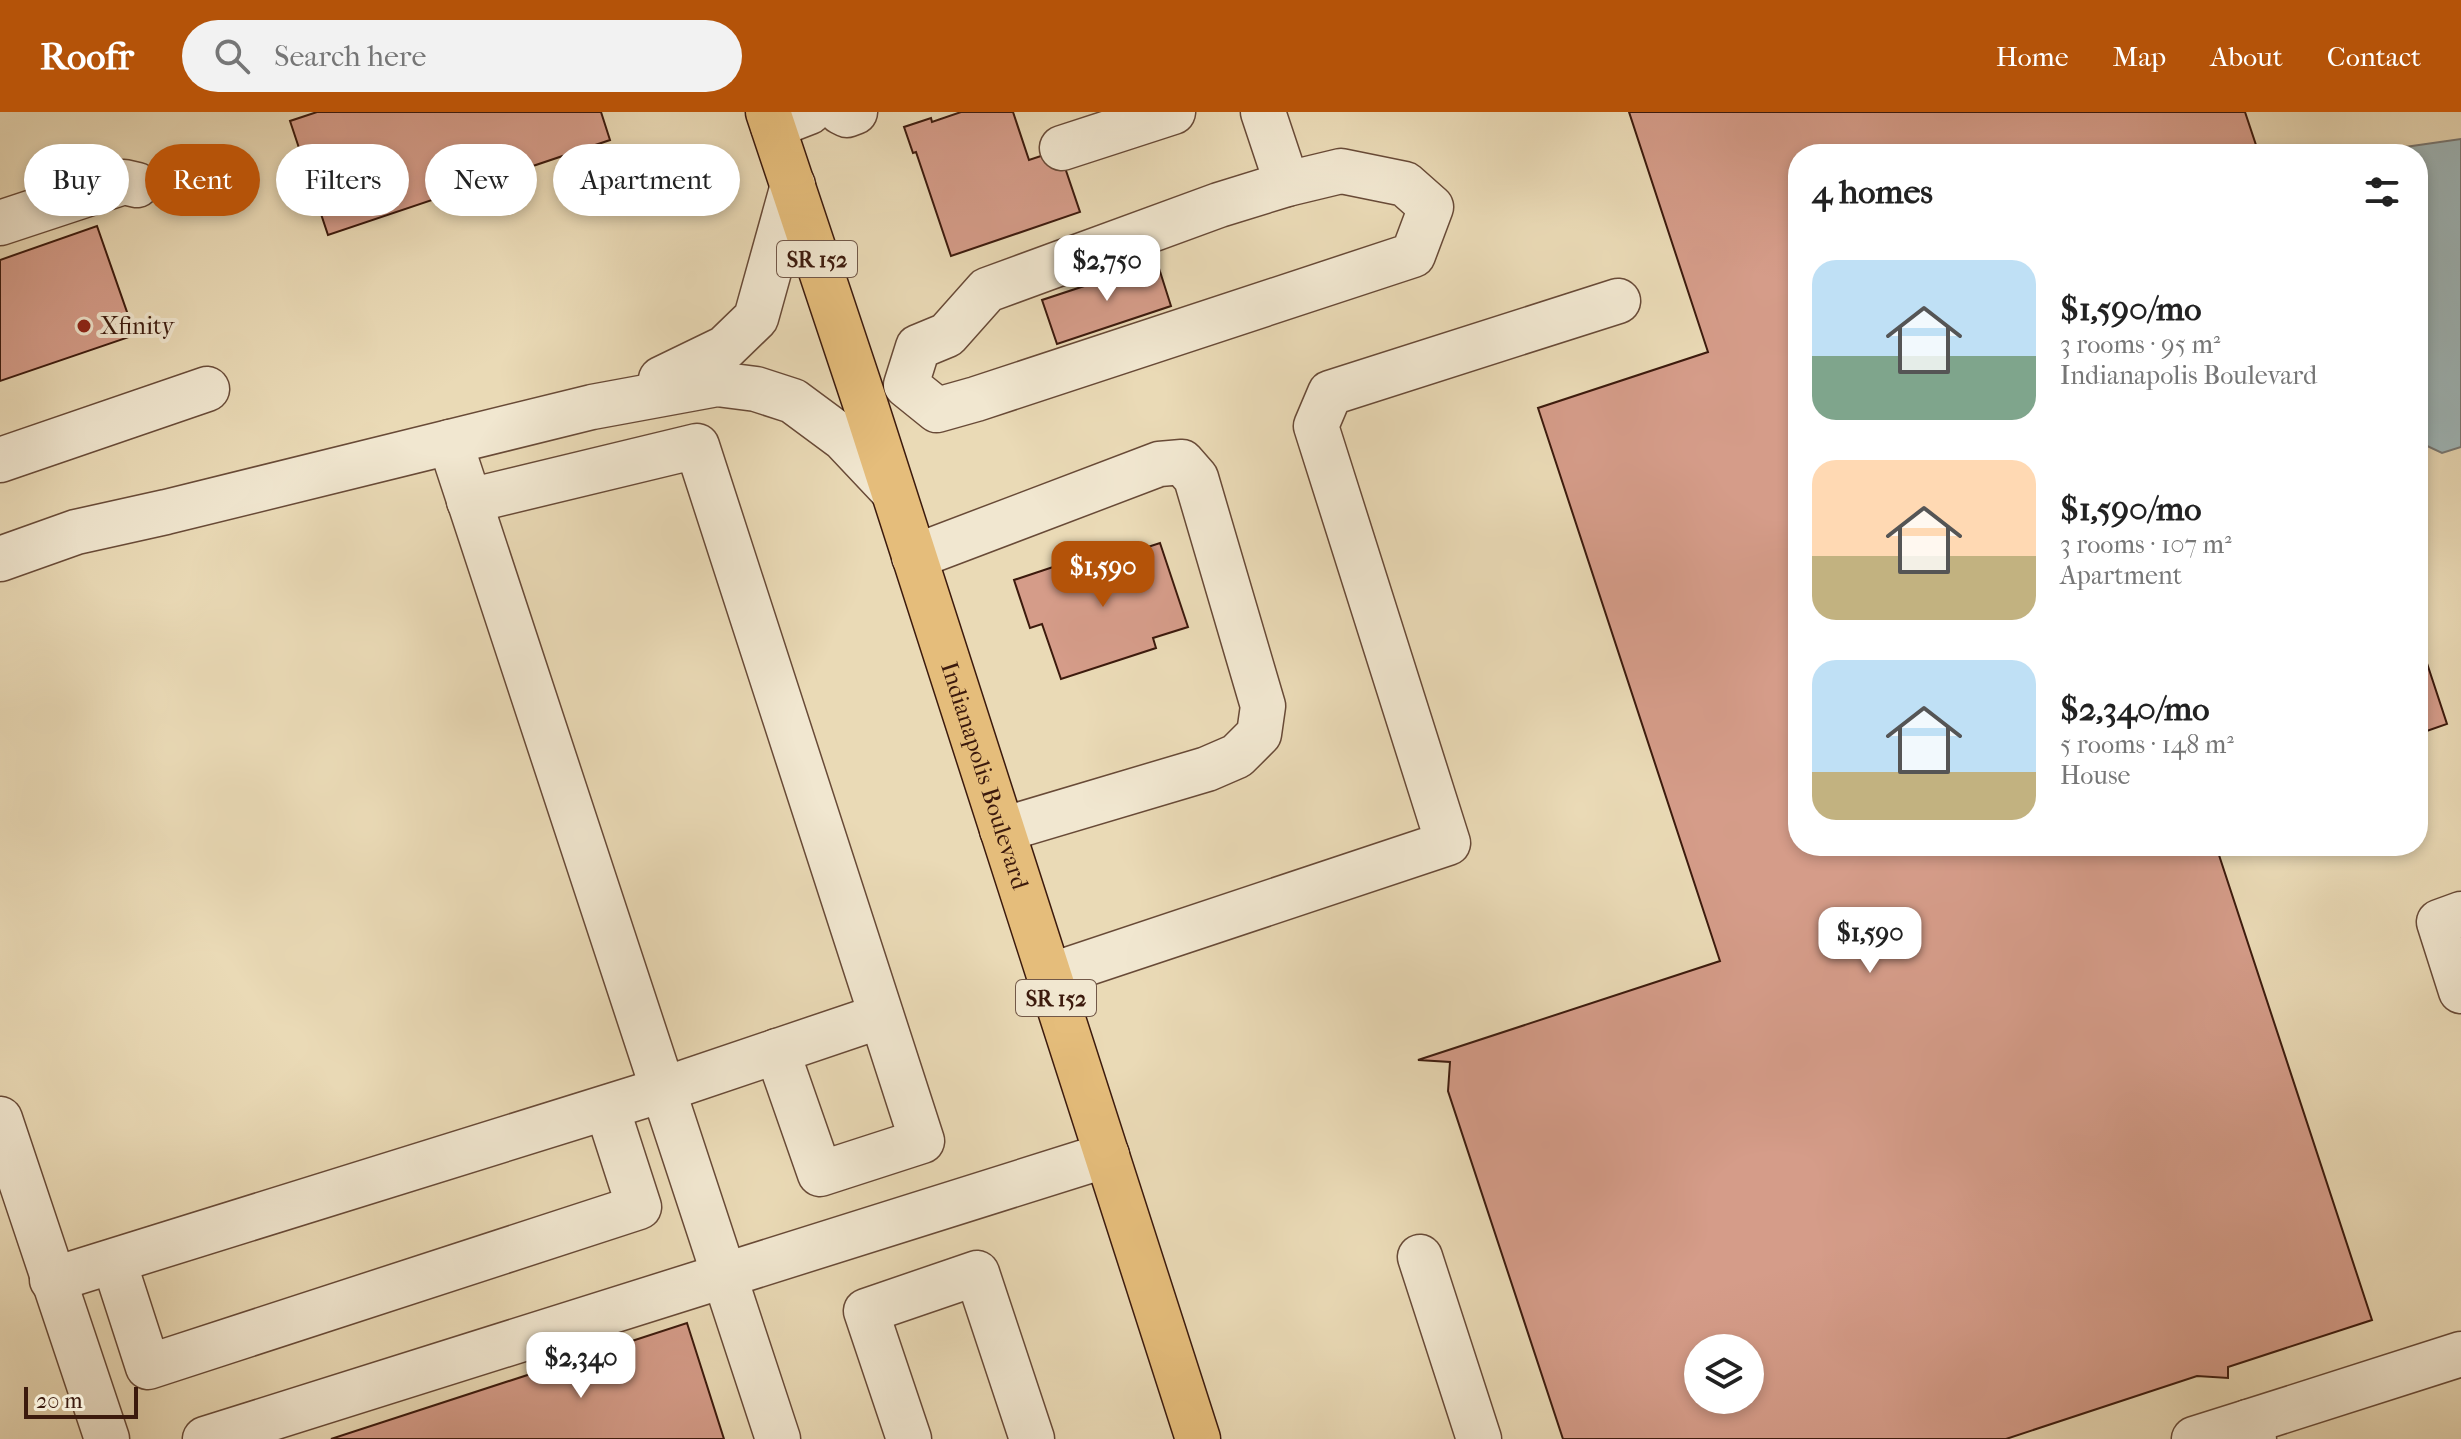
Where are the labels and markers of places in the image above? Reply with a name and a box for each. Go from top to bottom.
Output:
pin: $2,750 [1042,235,1172,303]
place label: Xfinity [100,312,176,340]
marker: Xfinity [75,317,93,335]
pin: $1,590 [1038,541,1168,609]
pin: $1,590 [1805,907,1935,975]
pin: $2,340 [516,1332,646,1400]

